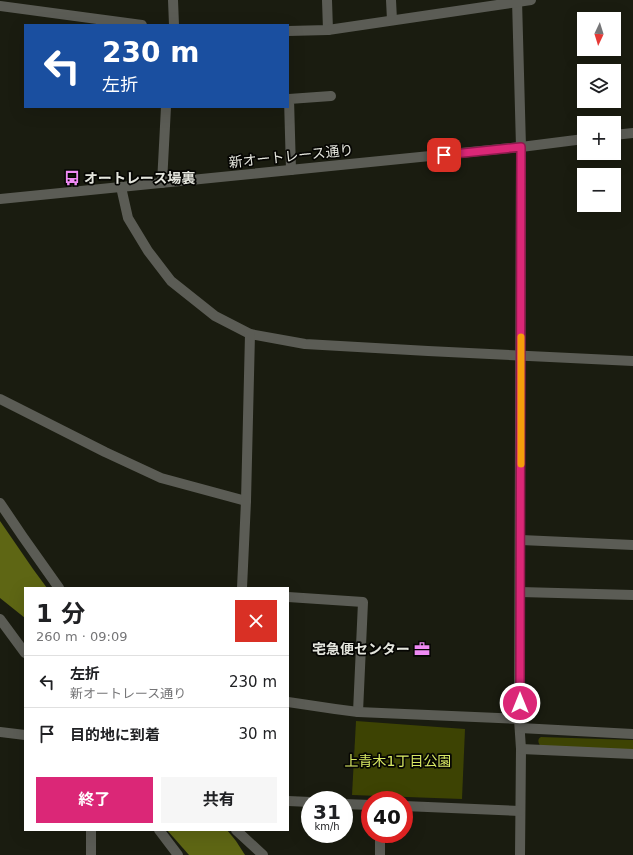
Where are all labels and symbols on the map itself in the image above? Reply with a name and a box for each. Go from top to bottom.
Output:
north arrow [577,12,621,56]
pin [427,138,461,172]
street label: 新オートレース通り [228,141,354,171]
bus stop icon: オートレース場裏 [63,169,81,187]
place label: オートレース場裏 [84,170,195,186]
office icon: 宅急便センター [413,640,431,658]
place label: 宅急便センター [312,641,410,657]
position arrow [499,682,541,724]
park label: 上青木1丁目公園 [345,753,451,769]
speed limit sign: 40 [361,791,413,843]

